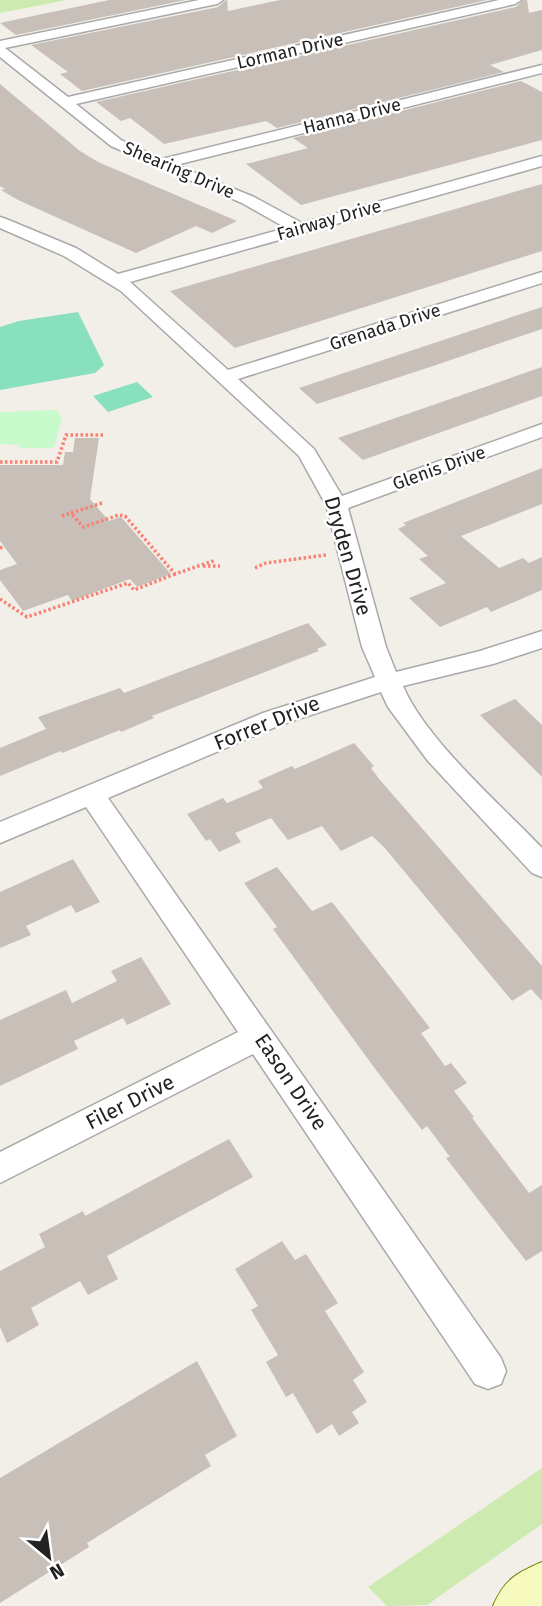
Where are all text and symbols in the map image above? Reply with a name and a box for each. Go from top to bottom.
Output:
street label: Lorman Drive [235,28,345,74]
street label: Hanna Drive [301,93,403,139]
street label: Shearing Drive [120,137,238,203]
street label: Fairway Drive [274,195,384,245]
street label: Grenada Drive [327,299,443,355]
street label: Glenis Drive [389,441,489,495]
street label: Dryden Drive [319,493,377,619]
street label: Forrer Drive [210,690,324,756]
street label: Eason Drive [249,1029,333,1135]
street label: Filer Drive [81,1069,179,1135]
north arrow [14,1522,84,1592]
text: N [46,1558,68,1585]

